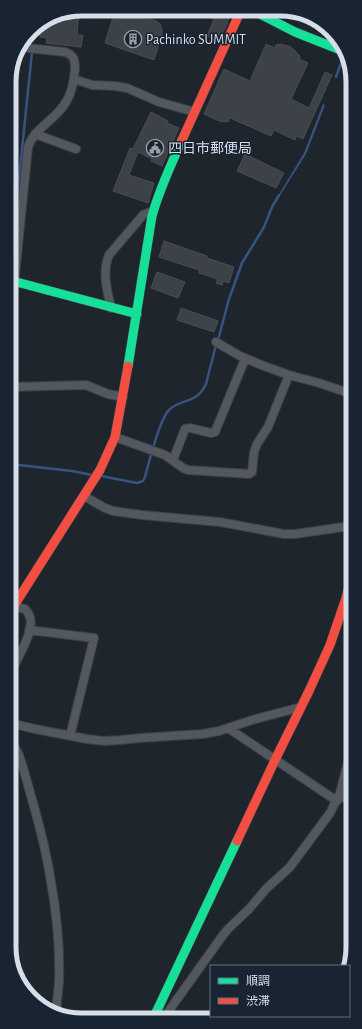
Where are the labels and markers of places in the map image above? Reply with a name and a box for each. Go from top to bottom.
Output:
building icon: Pachinko SUMMIT [123,29,143,49]
place label: Pachinko SUMMIT [146,33,246,47]
public building icon: 四日市郵便局 [145,138,165,158]
place label: 四日市郵便局 [168,141,252,156]

